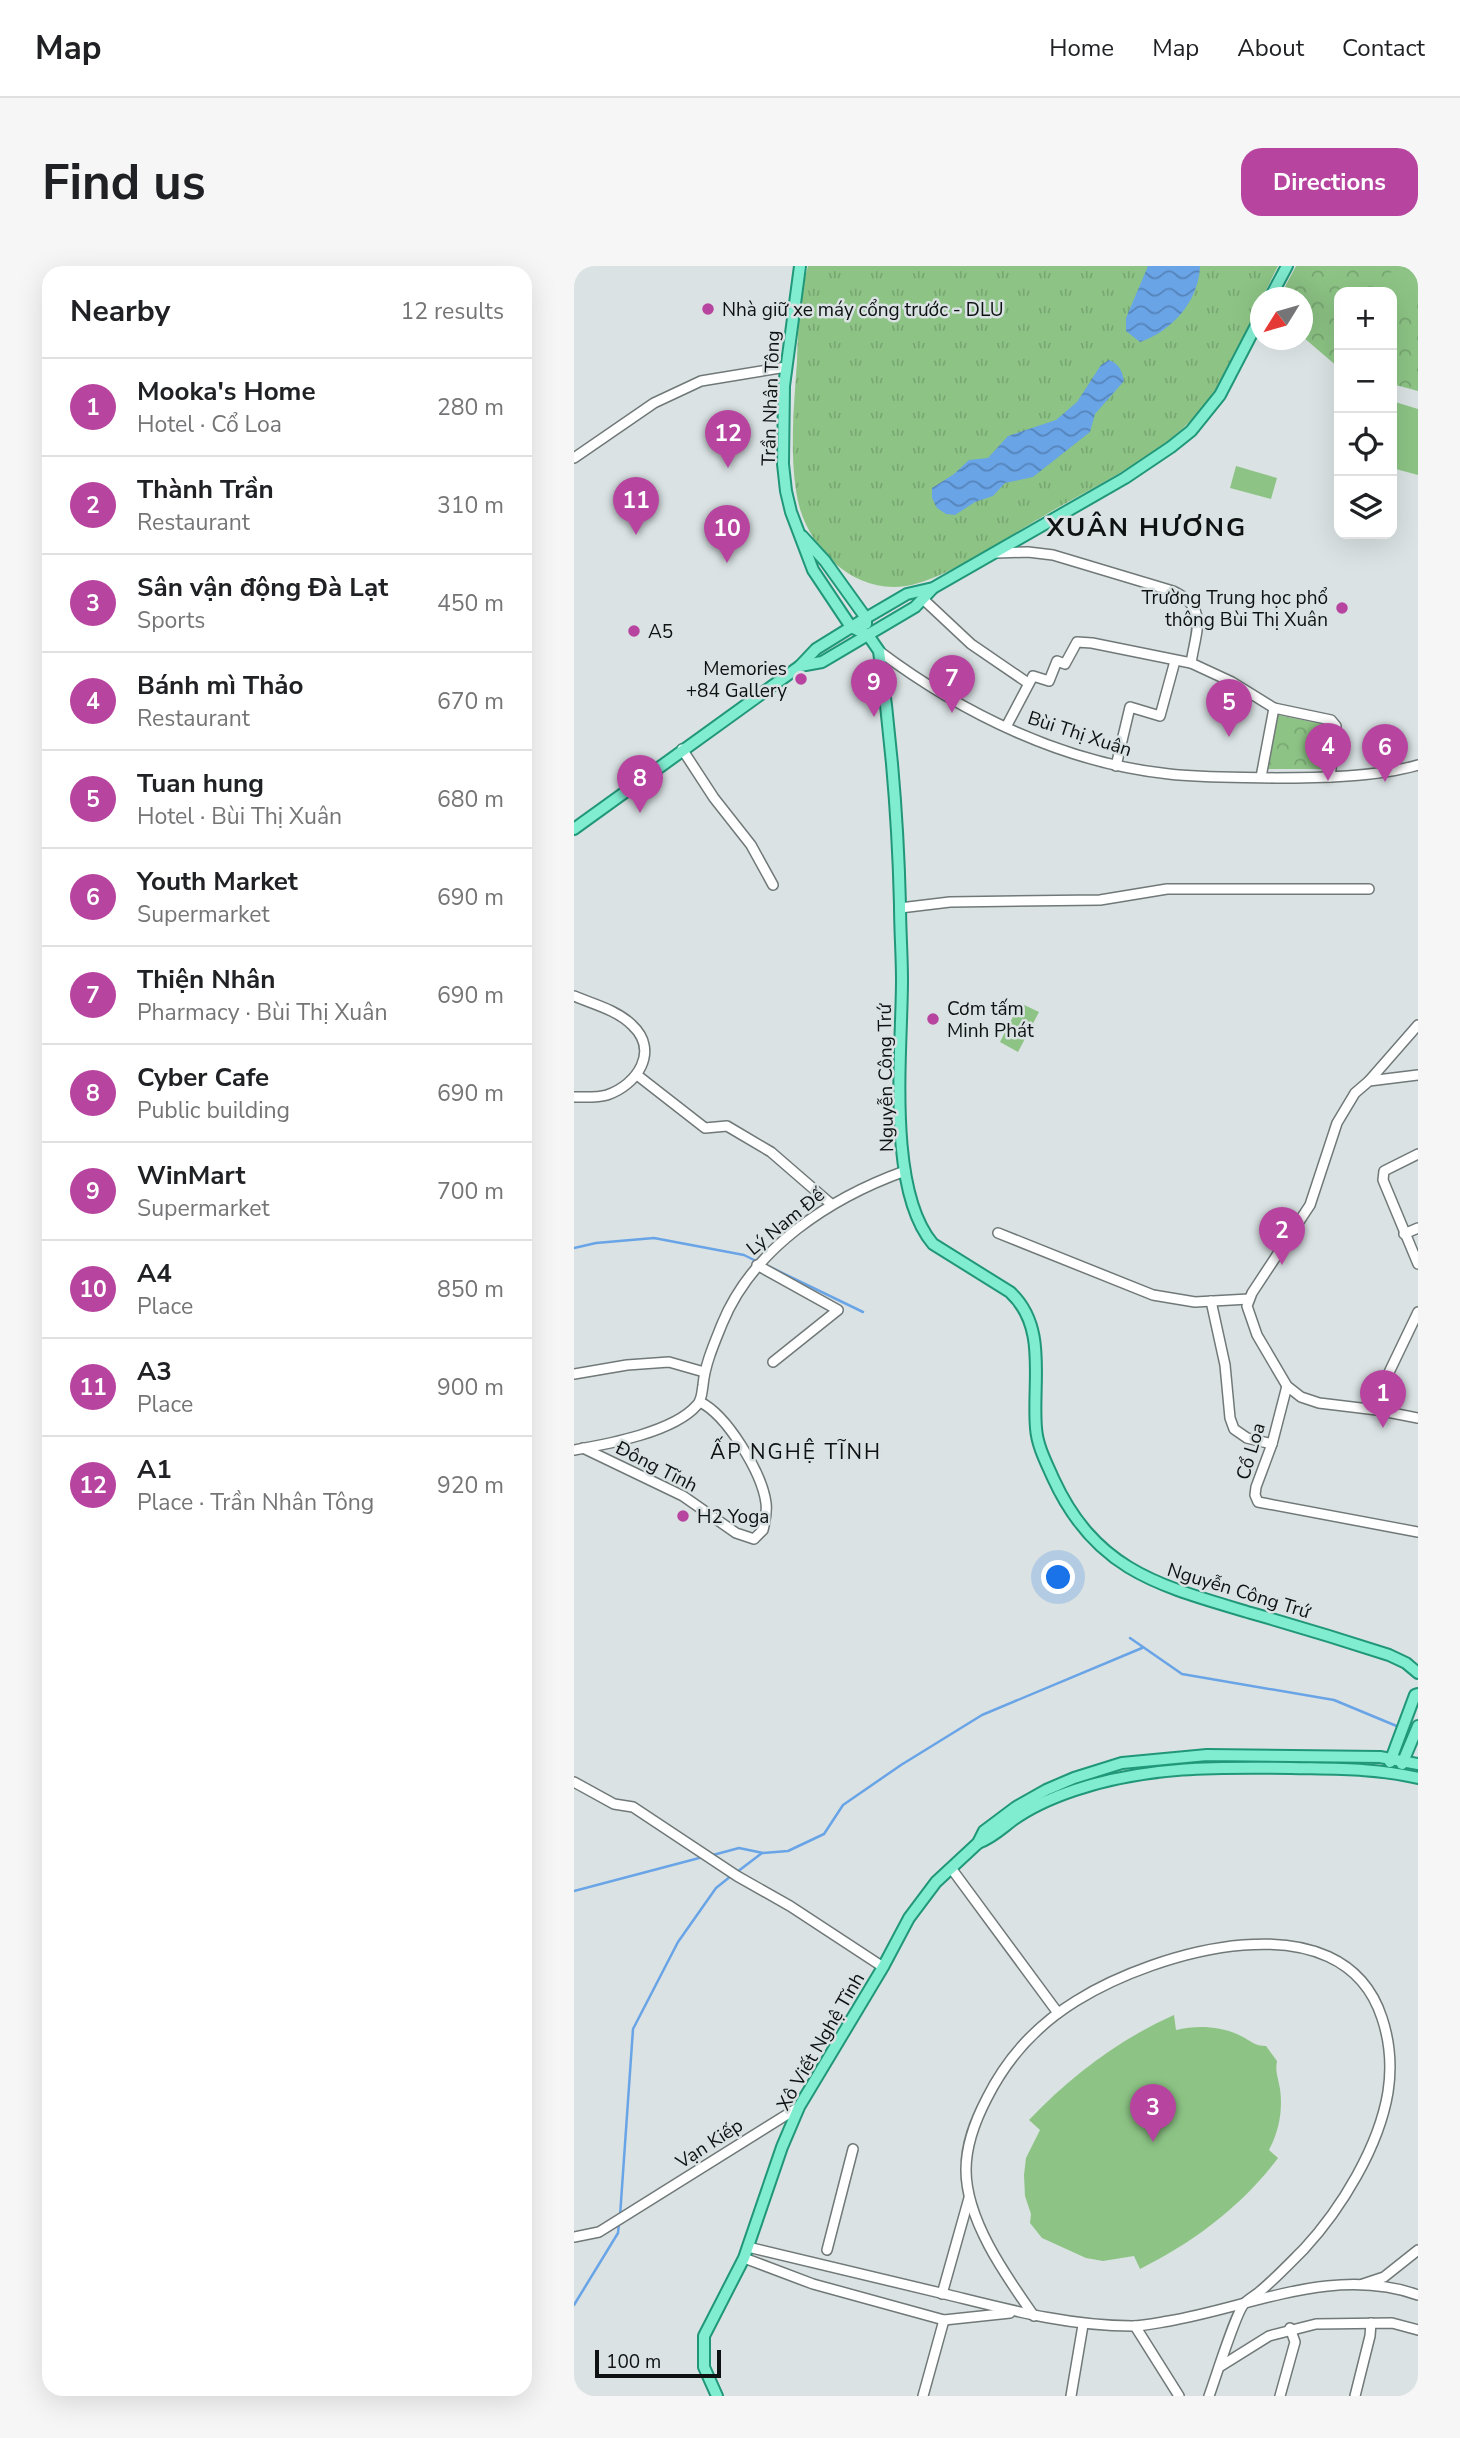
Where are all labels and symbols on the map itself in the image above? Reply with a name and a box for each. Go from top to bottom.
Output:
north arrow [1250,287,1313,350]
place label: Nhà giữ xe máy cổng trước - DLU [722,297,1004,323]
marker: Nhà giữ xe máy cổng trước - DLU [700,301,716,317]
street label: Trần Nhân Tông [756,330,786,466]
pin: 12 [705,410,751,468]
pin: 11 [613,477,659,535]
pin: 10 [704,505,750,563]
district label: XUÂN HƯƠNG [1046,510,1247,545]
place label: Trường Trung học phổ thông Bùi Thị Xuân [1141,585,1328,633]
marker: Trường Trung học phổ thông Bùi Thị Xuân [1334,600,1350,616]
place label: A5 [648,619,673,645]
marker: A5 [626,623,642,639]
pin: 7 [929,655,975,713]
place label: Memories +84 Gallery [686,656,787,704]
pin: 9 [851,659,897,717]
marker: Memories +84 Gallery [793,671,809,687]
pin: 5 [1206,679,1252,737]
street label: Bùi Thị Xuân [1024,705,1135,763]
pin: 4 [1305,723,1351,781]
pin: 6 [1362,724,1408,782]
pin: 8 [617,755,663,813]
place label: Cơm tấm Minh Phát [947,996,1034,1044]
street label: Nguyễn Công Trứ [872,1002,900,1152]
marker: Cơm tấm Minh Phát [925,1011,941,1027]
street label: Lý Nam Đế [741,1182,831,1261]
pin: 2 [1259,1207,1305,1265]
pin: 1 [1360,1370,1406,1428]
street label: Cổ Loa [1230,1420,1272,1483]
street label: Đông Tĩnh [610,1435,702,1499]
district label: ẤP NGHỆ TĨNH [710,1436,882,1466]
place label: H2 Yoga [697,1504,769,1530]
marker: H2 Yoga [675,1508,691,1524]
street label: Nguyễn Công Trứ [1164,1557,1315,1625]
your location [1041,1560,1075,1594]
street label: Xô Viết Nghệ Tĩnh [771,1968,871,2115]
pin: 3 [1130,2084,1176,2142]
street label: Vạn Kiếp [670,2112,748,2176]
scale bar [595,2347,721,2379]

